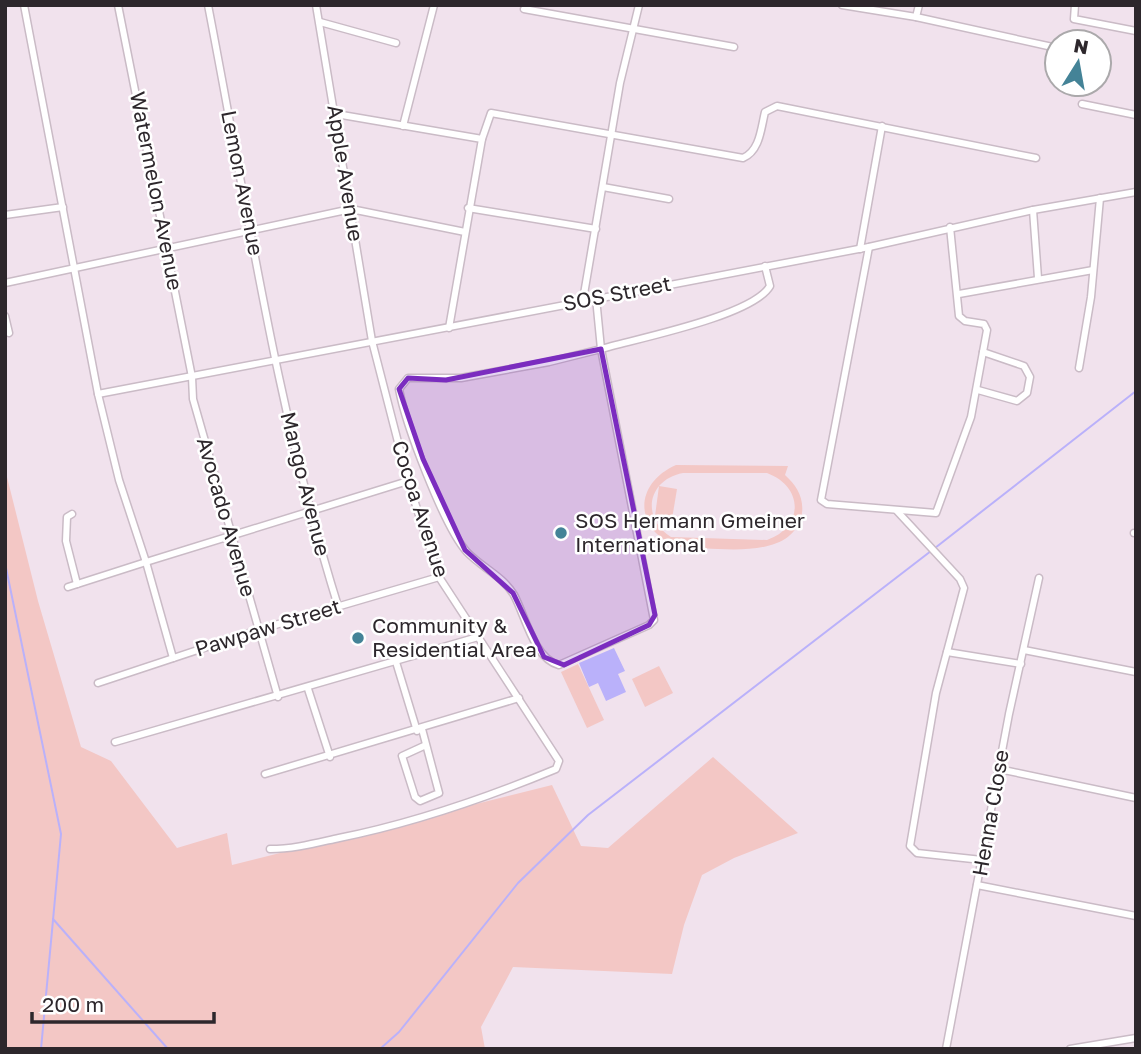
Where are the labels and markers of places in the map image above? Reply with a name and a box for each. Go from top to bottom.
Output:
place label: SOS Hermann Gmeiner International [575,507,805,557]
marker: SOS Hermann Gmeiner International [553,525,569,541]
place label: Community & Residential Area [372,612,537,662]
marker: Community & Residential Area [350,630,366,646]

